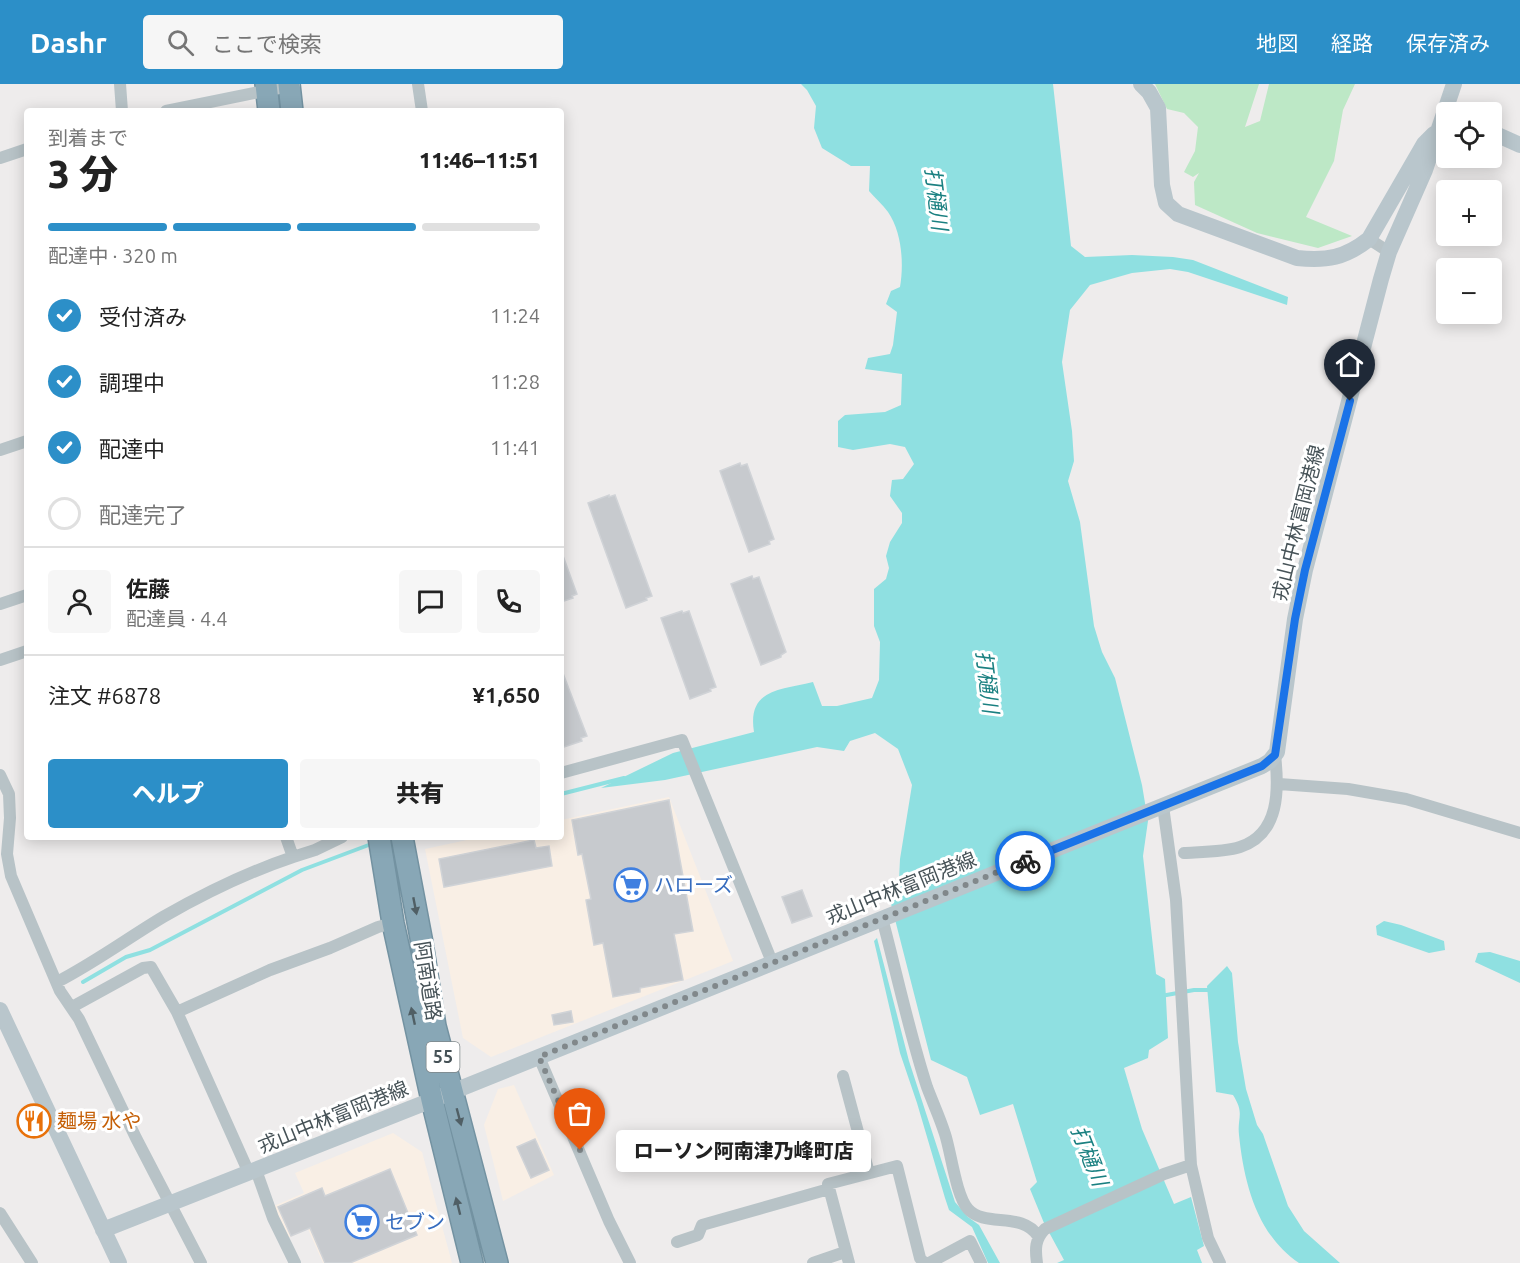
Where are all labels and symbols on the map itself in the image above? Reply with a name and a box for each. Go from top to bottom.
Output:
water label: 打樋川 [921,166,953,234]
pin [1324,339,1375,401]
street label: 戎山中林富岡港線 [1267,442,1328,603]
water label: 打樋川 [972,649,1004,717]
courier [995,831,1055,891]
street label: 戎山中林富岡港線 [822,847,979,928]
supermarket icon: ハローズ [613,867,649,903]
place label: ハローズ [654,873,733,896]
one-way arrow [411,896,420,915]
street label: 阿南道路 [411,940,446,1022]
one-way arrow [408,1007,418,1026]
road number: 55 [426,1042,460,1072]
street label: 戎山中林富岡港線 [254,1076,411,1157]
pin [554,1088,605,1150]
restaurant icon: 麺場 水や [16,1103,52,1139]
one-way arrow [455,1108,464,1126]
place label: 麺場 水や [57,1109,142,1132]
water label: 打樋川 [1067,1122,1114,1191]
callout: ローソン阿南津乃峰町店 [616,1129,871,1171]
one-way arrow [452,1197,462,1215]
supermarket icon: セブン [344,1204,380,1240]
place label: セブン [385,1210,445,1233]

